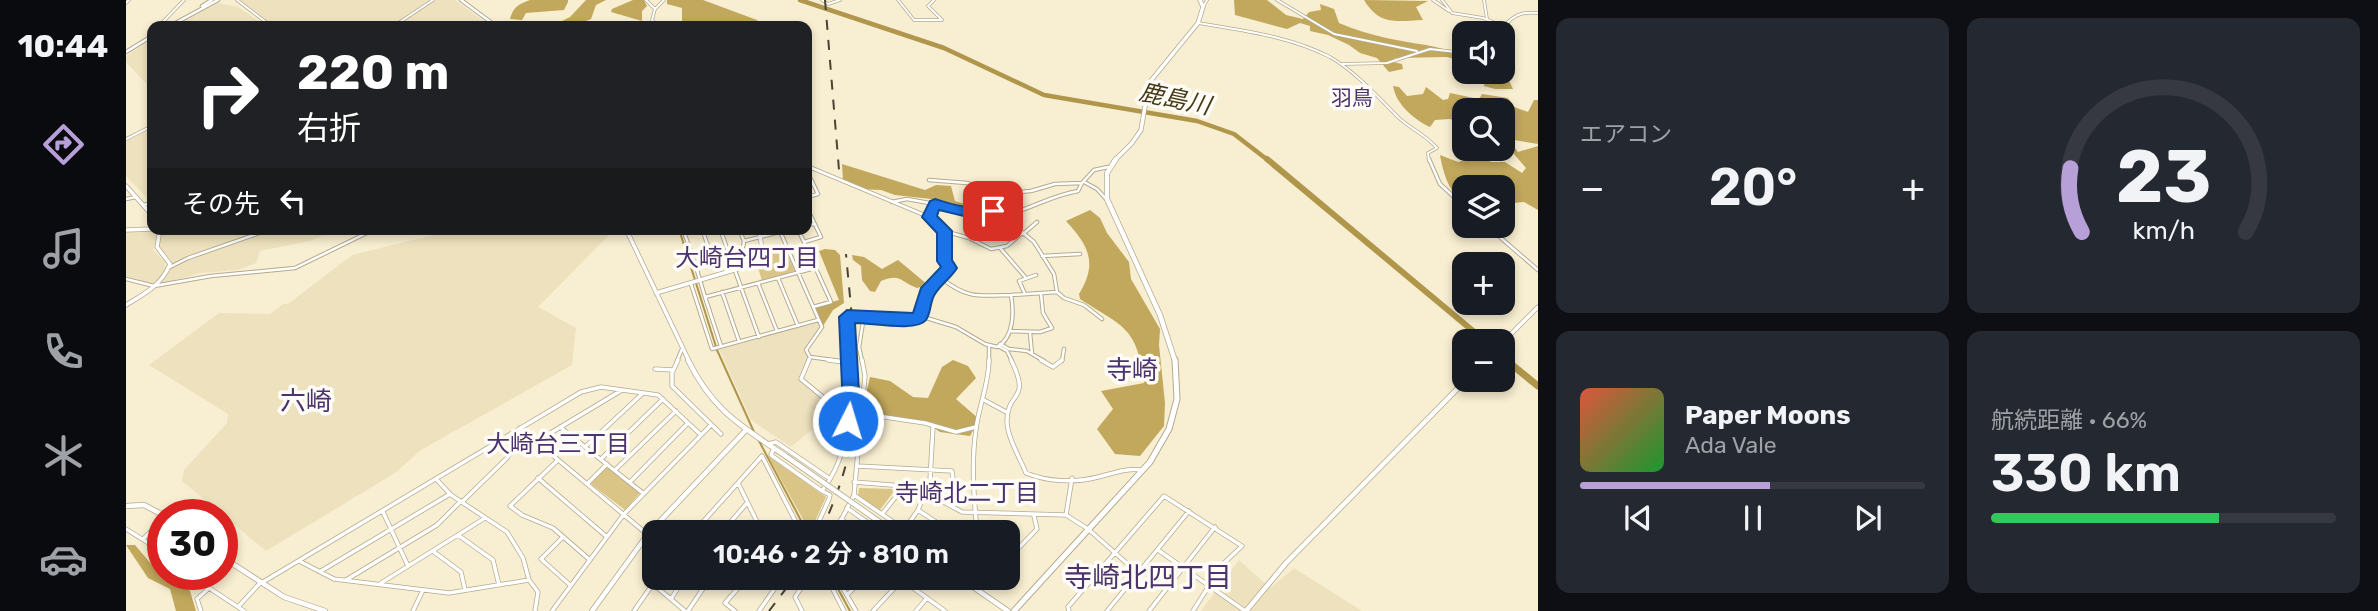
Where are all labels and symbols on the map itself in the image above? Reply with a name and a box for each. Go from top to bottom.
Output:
water label: 鹿島川 [1137,78,1216,121]
district label: 羽鳥 [1331,85,1373,110]
pin [963,181,1023,241]
district label: 大崎台四丁目 [675,244,819,272]
district label: 寺崎 [1106,355,1158,386]
position arrow [811,384,885,458]
district label: 六崎 [280,386,332,417]
district label: 大崎台三丁目 [486,430,630,458]
district label: 寺崎北二丁目 [895,479,1039,507]
speed limit sign: 30 [147,499,238,590]
district label: 寺崎北四丁目 [1064,561,1232,594]

